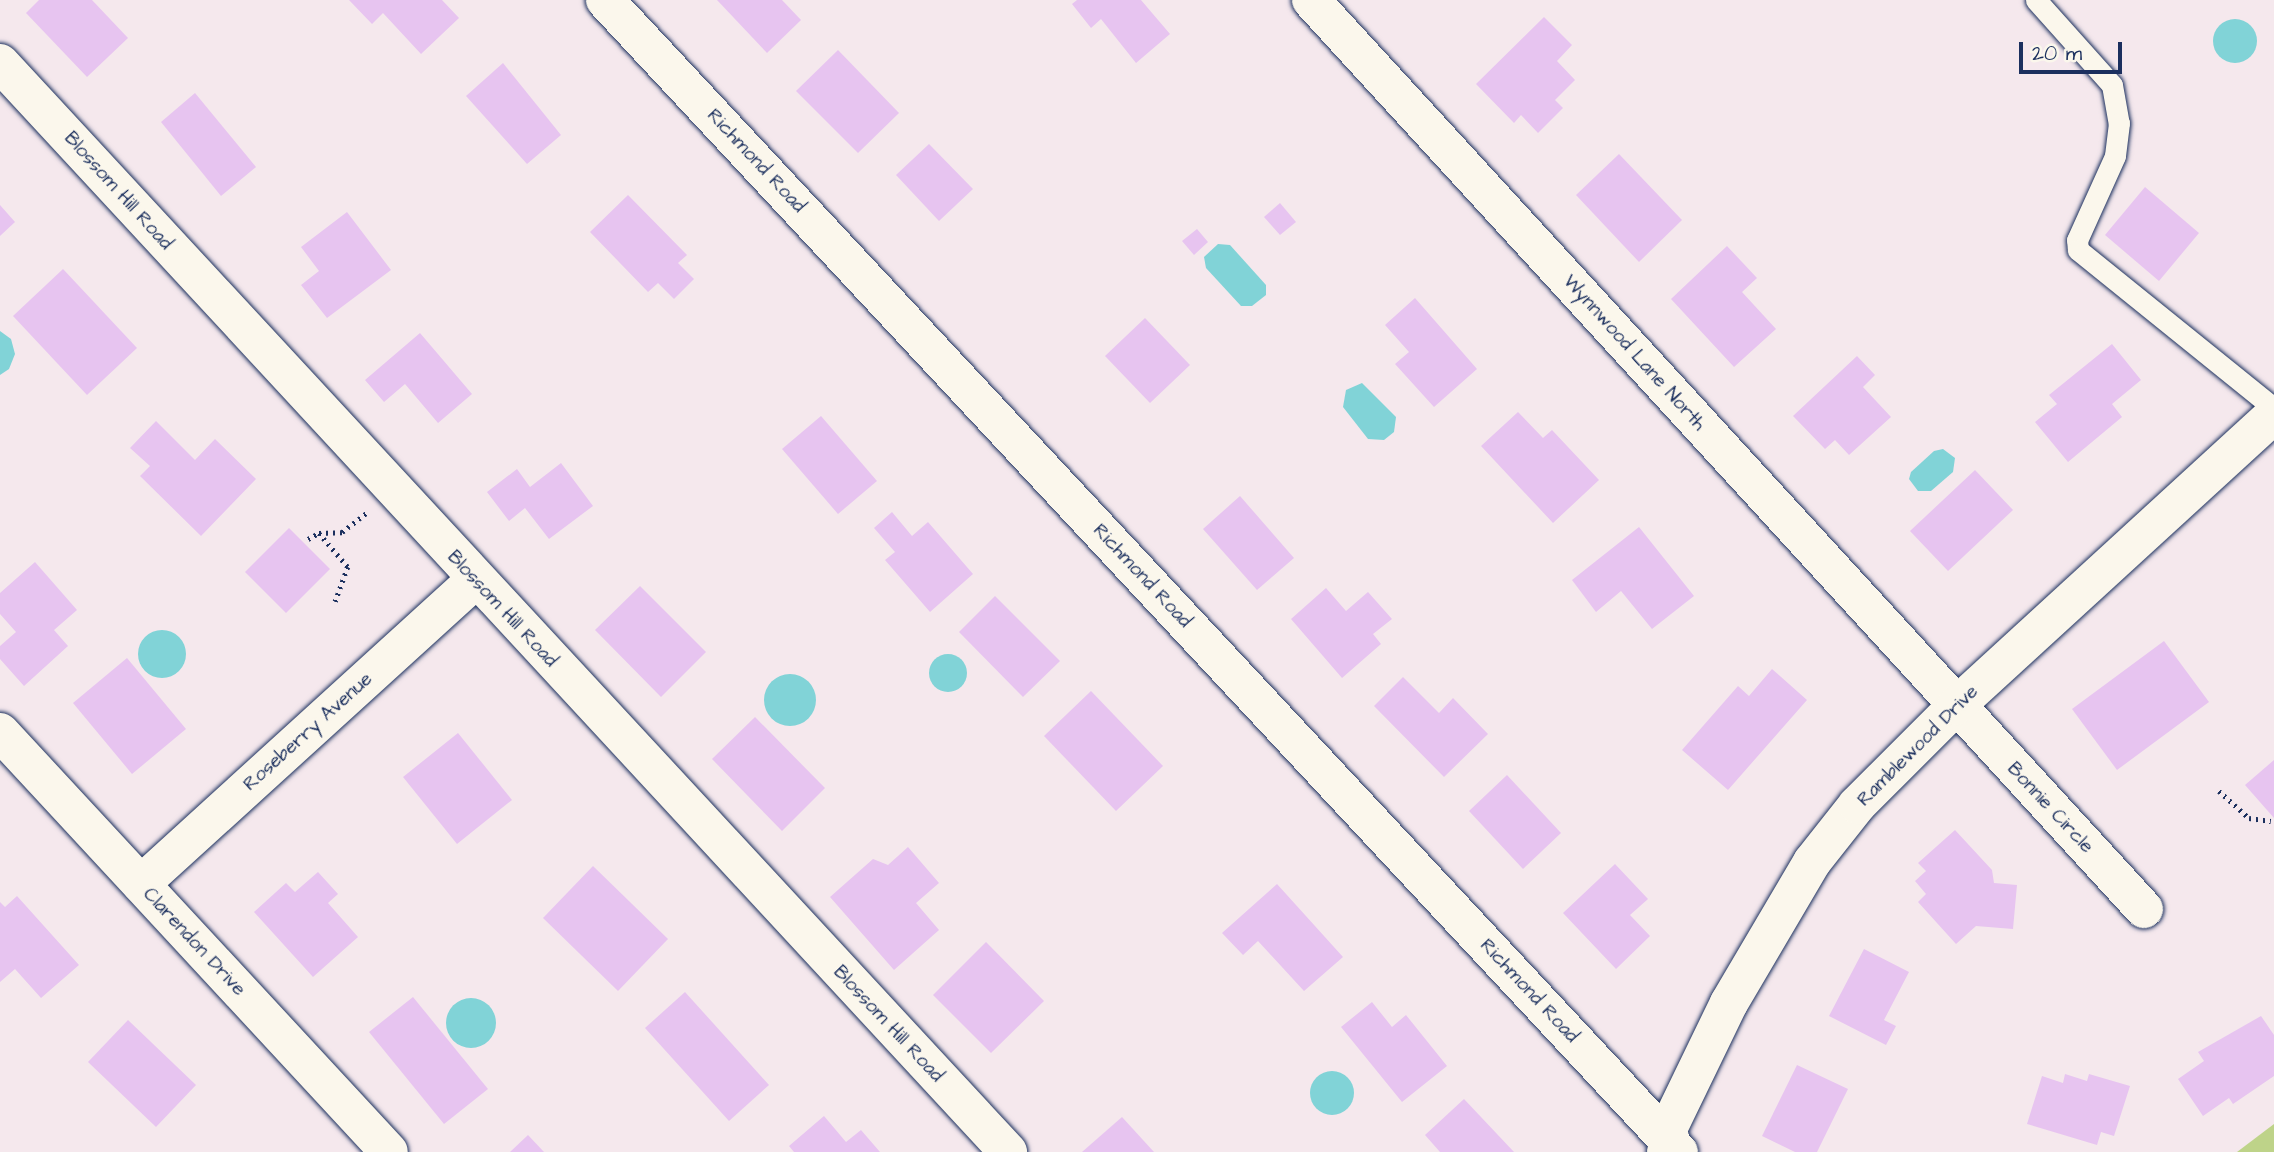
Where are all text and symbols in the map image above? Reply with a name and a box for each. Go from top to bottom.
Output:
scale bar [2022,28,2125,72]
text: 20 m [2032,39,2082,68]
street label: Richmond Road [702,104,810,218]
street label: Blossom Hill Road [59,127,177,255]
street label: Wynnwood Lane North [1558,270,1710,436]
street label: Richmond Road [1088,519,1196,633]
street label: Blossom Hill Road [442,546,562,672]
street label: Roseberry Avenue [239,668,377,796]
street label: Ramblewood Drive [1853,681,1983,811]
street label: Bonnie Circle [2002,758,2098,858]
street label: Clarendon Drive [138,883,250,1001]
street label: Richmond Road [1475,934,1583,1048]
street label: Blossom Hill Road [828,961,948,1087]

